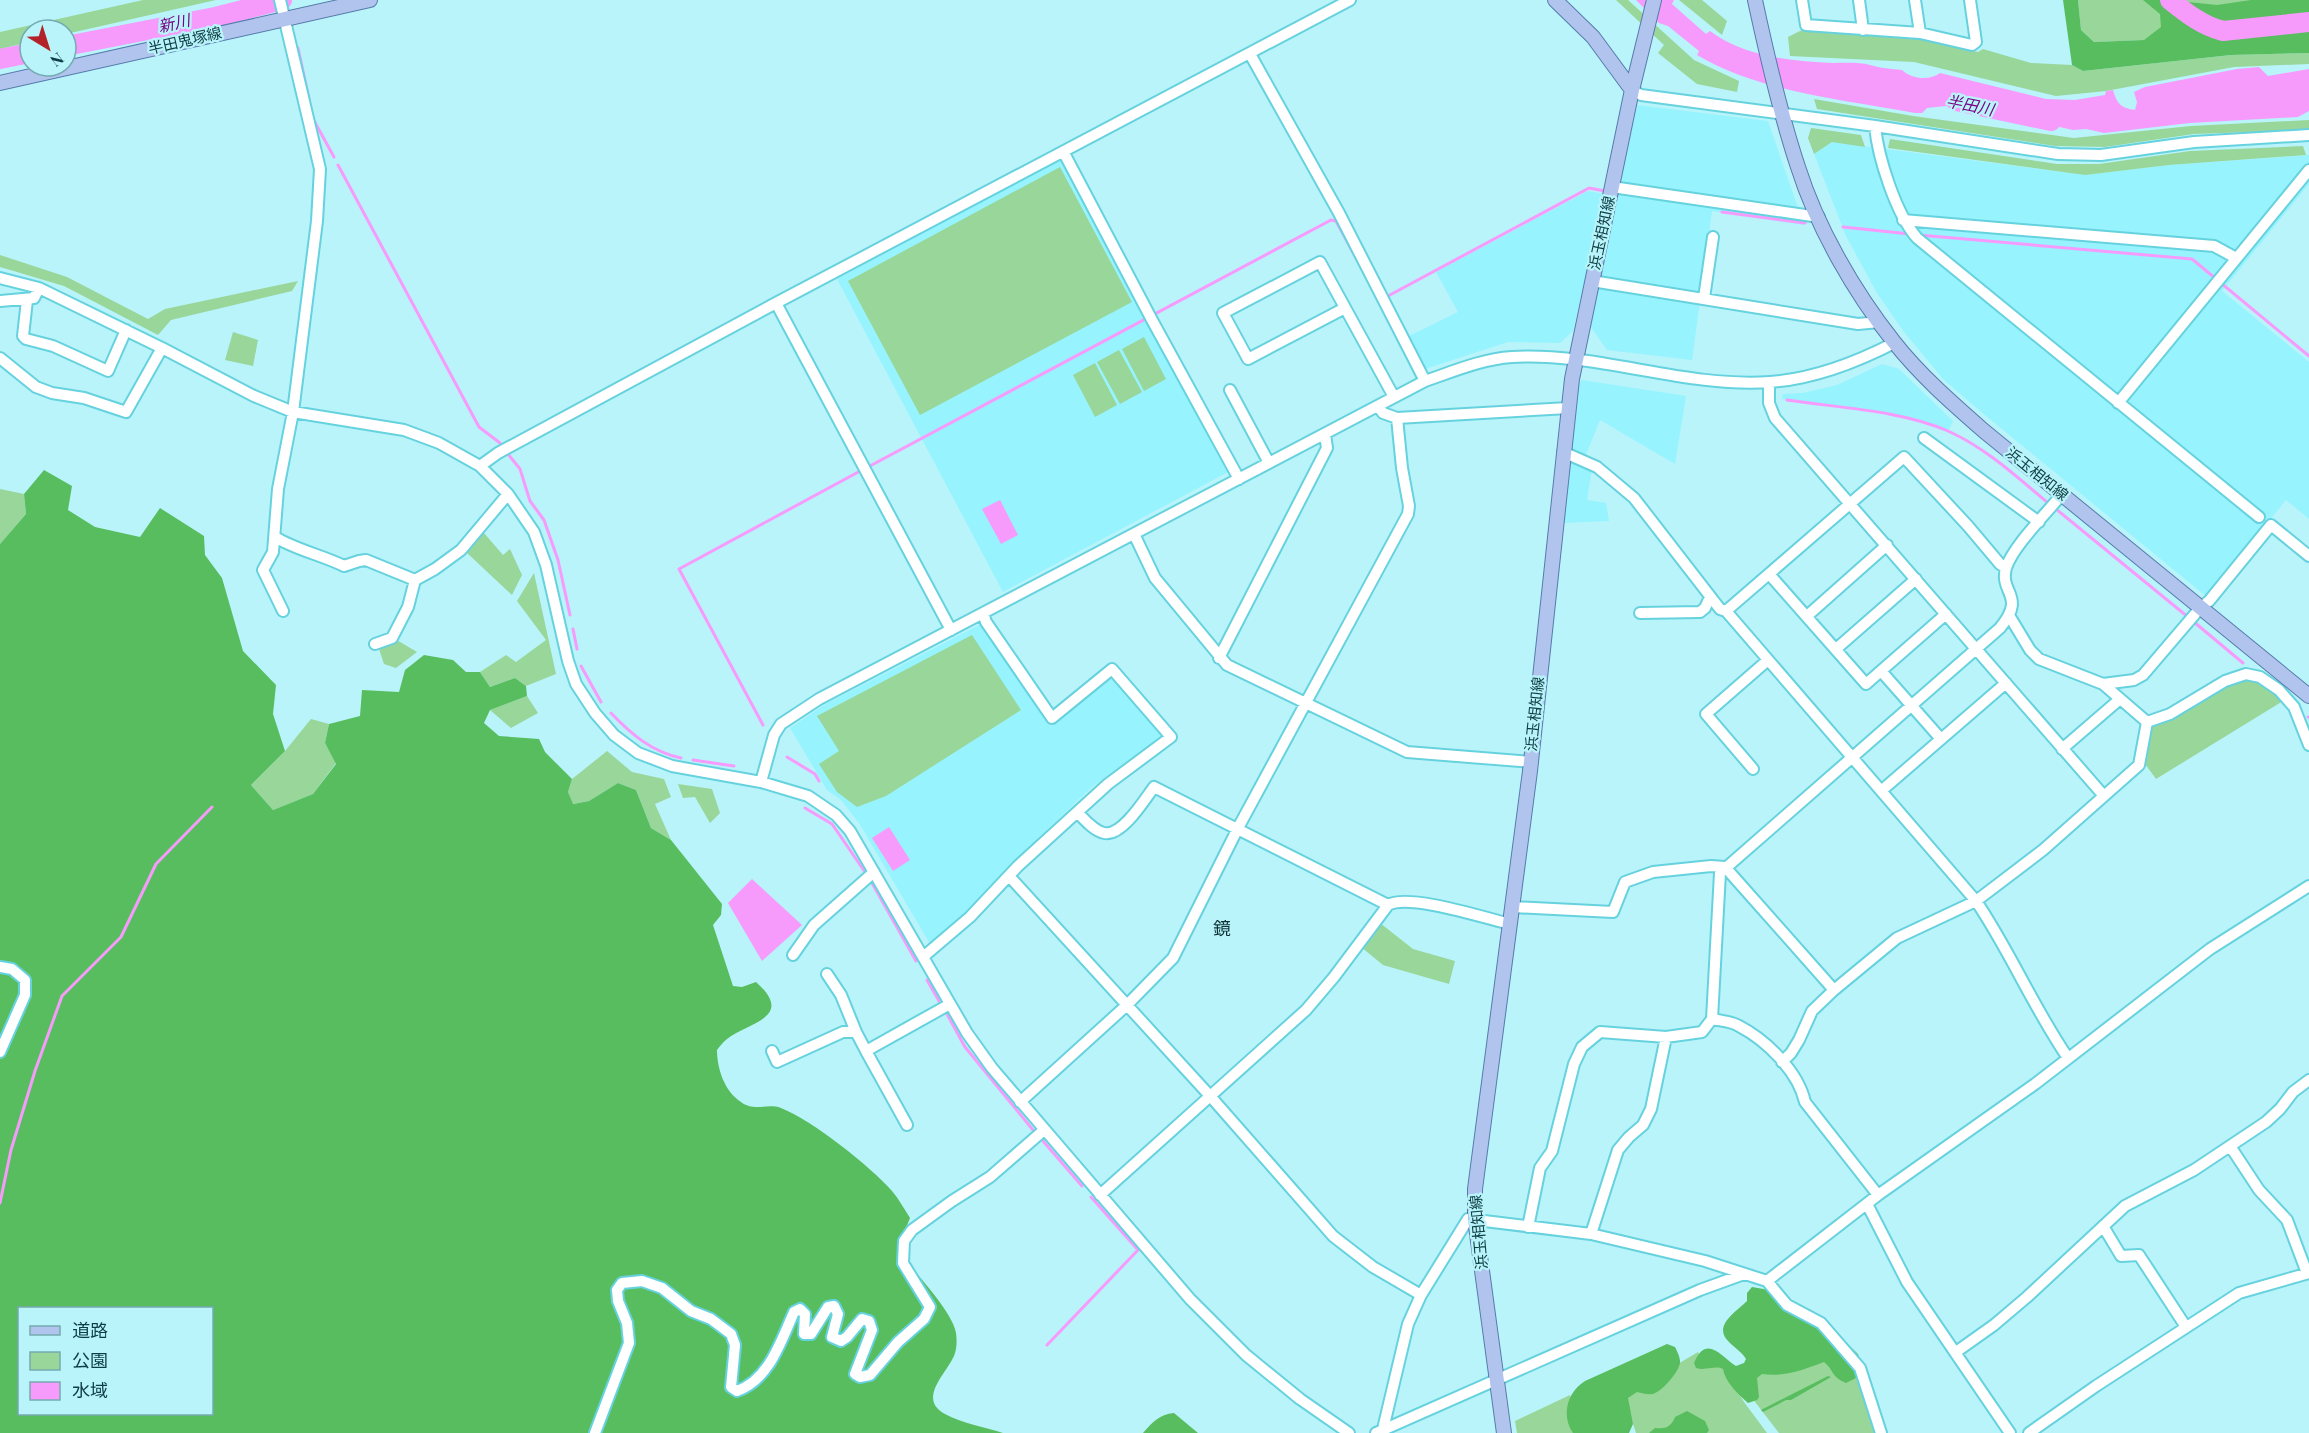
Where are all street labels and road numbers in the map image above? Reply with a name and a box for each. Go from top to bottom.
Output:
street label: 半田鬼塚線 [146,22,224,58]
street label: 浜玉相知線 [1583,194,1619,272]
street label: 浜玉相知線 [2002,442,2073,505]
street label: 浜玉相知線 [1520,676,1548,752]
street label: 浜玉相知線 [1465,1194,1491,1270]

